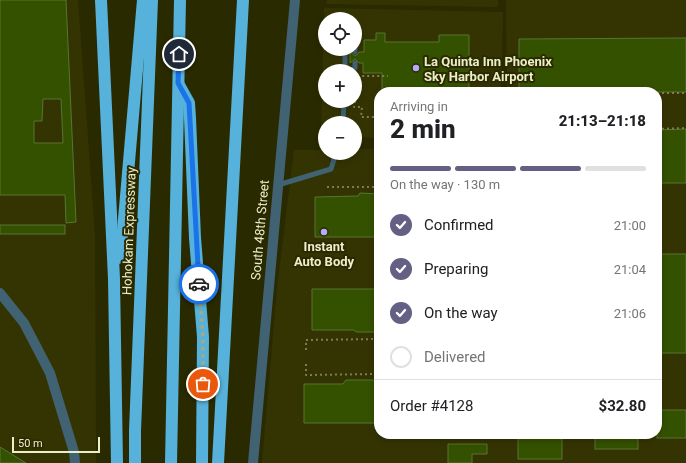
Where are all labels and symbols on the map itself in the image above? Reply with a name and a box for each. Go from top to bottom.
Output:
pin [162,37,196,71]
place label: La Quinta Inn Phoenix Sky Harbor Airport [424,54,552,84]
marker: La Quinta Inn Phoenix Sky Harbor Airport [411,63,421,73]
street label: Hohokam Expressway [119,167,139,295]
street label: South 48th Street [248,179,272,281]
marker: Instant Auto Body [319,227,329,237]
place label: Instant Auto Body [294,239,355,269]
courier [179,264,219,304]
pin [186,367,220,401]
scale bar [12,435,100,454]

